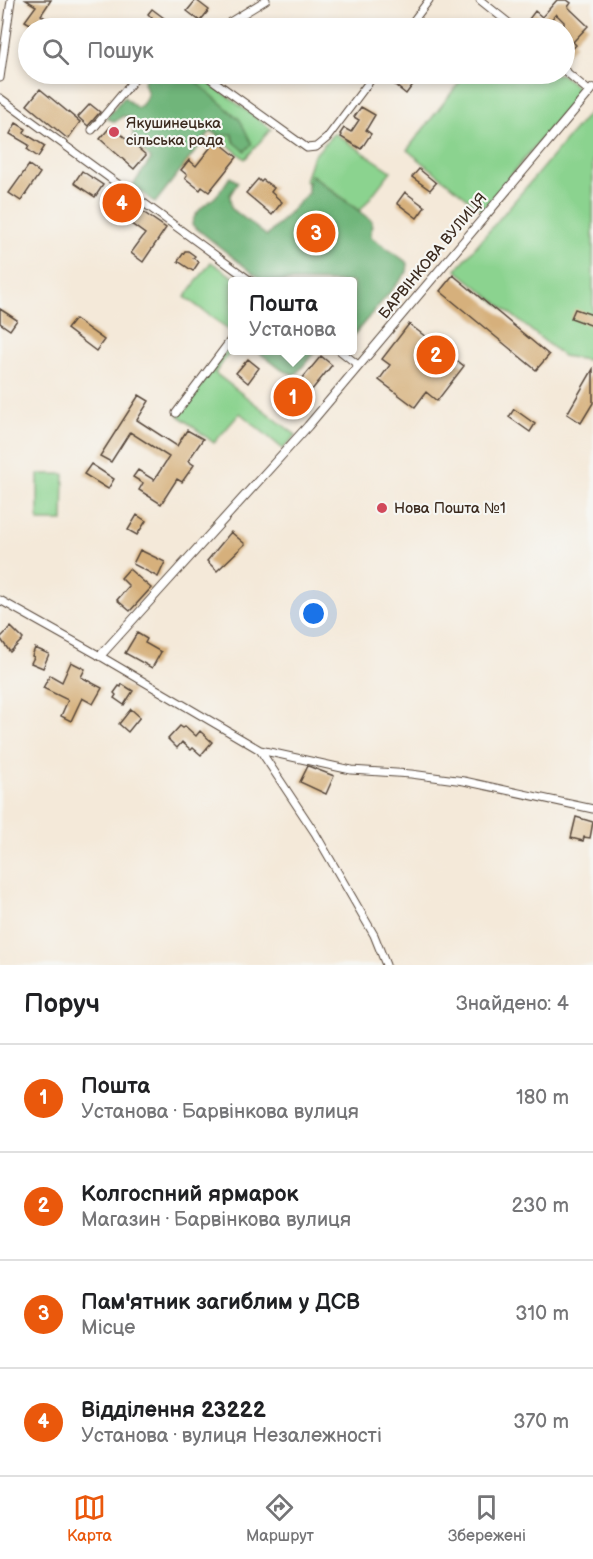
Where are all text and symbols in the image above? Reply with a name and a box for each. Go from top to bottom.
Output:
search box [18,18,575,84]
icon: search [39,35,72,68]
text: Пошук [87,38,154,65]
place label: Якушинецька сільська рада [126,114,224,150]
marker: Якушинецька сільська рада [107,125,121,139]
pin: 4 [102,180,142,226]
street label: БАРВІНКОВА ВУЛИЦЯ [375,189,491,323]
pin: 3 [296,210,336,256]
popup [228,277,357,355]
text: Пошта [249,291,318,318]
text: Установа [249,318,336,342]
pin: 2 [416,332,456,378]
pin: 1 [274,374,312,420]
place label: Нова Пошта №1 [394,499,506,518]
marker: Нова Пошта №1 [375,501,389,515]
your location [299,599,328,628]
text: Поруч [24,989,100,1020]
text: Знайдено: 4 [456,992,569,1016]
text: Пошта [81,1073,150,1100]
text: 1 [39,1086,48,1110]
text: 180 m [516,1086,569,1110]
text: Установа · Барвінкова вулиця [81,1100,359,1124]
text: Колгоспний ярмарок [81,1181,298,1208]
text: 2 [38,1194,49,1218]
text: 230 m [512,1194,569,1218]
text: Магазин · Барвінкова вулиця [81,1208,351,1232]
text: Пам'ятник загиблим у ДСВ [81,1289,360,1316]
text: 3 [38,1302,49,1326]
text: 310 m [515,1302,569,1326]
text: Місце [81,1316,135,1340]
text: Відділення 23222 [81,1397,266,1424]
text: 4 [38,1410,49,1434]
text: 370 m [513,1410,569,1434]
text: Установа · вулиця Незалежності [81,1424,382,1448]
tab: Карта [67,1491,112,1546]
tab: Маршрут [246,1491,314,1546]
tab: Збережені [448,1491,526,1546]

